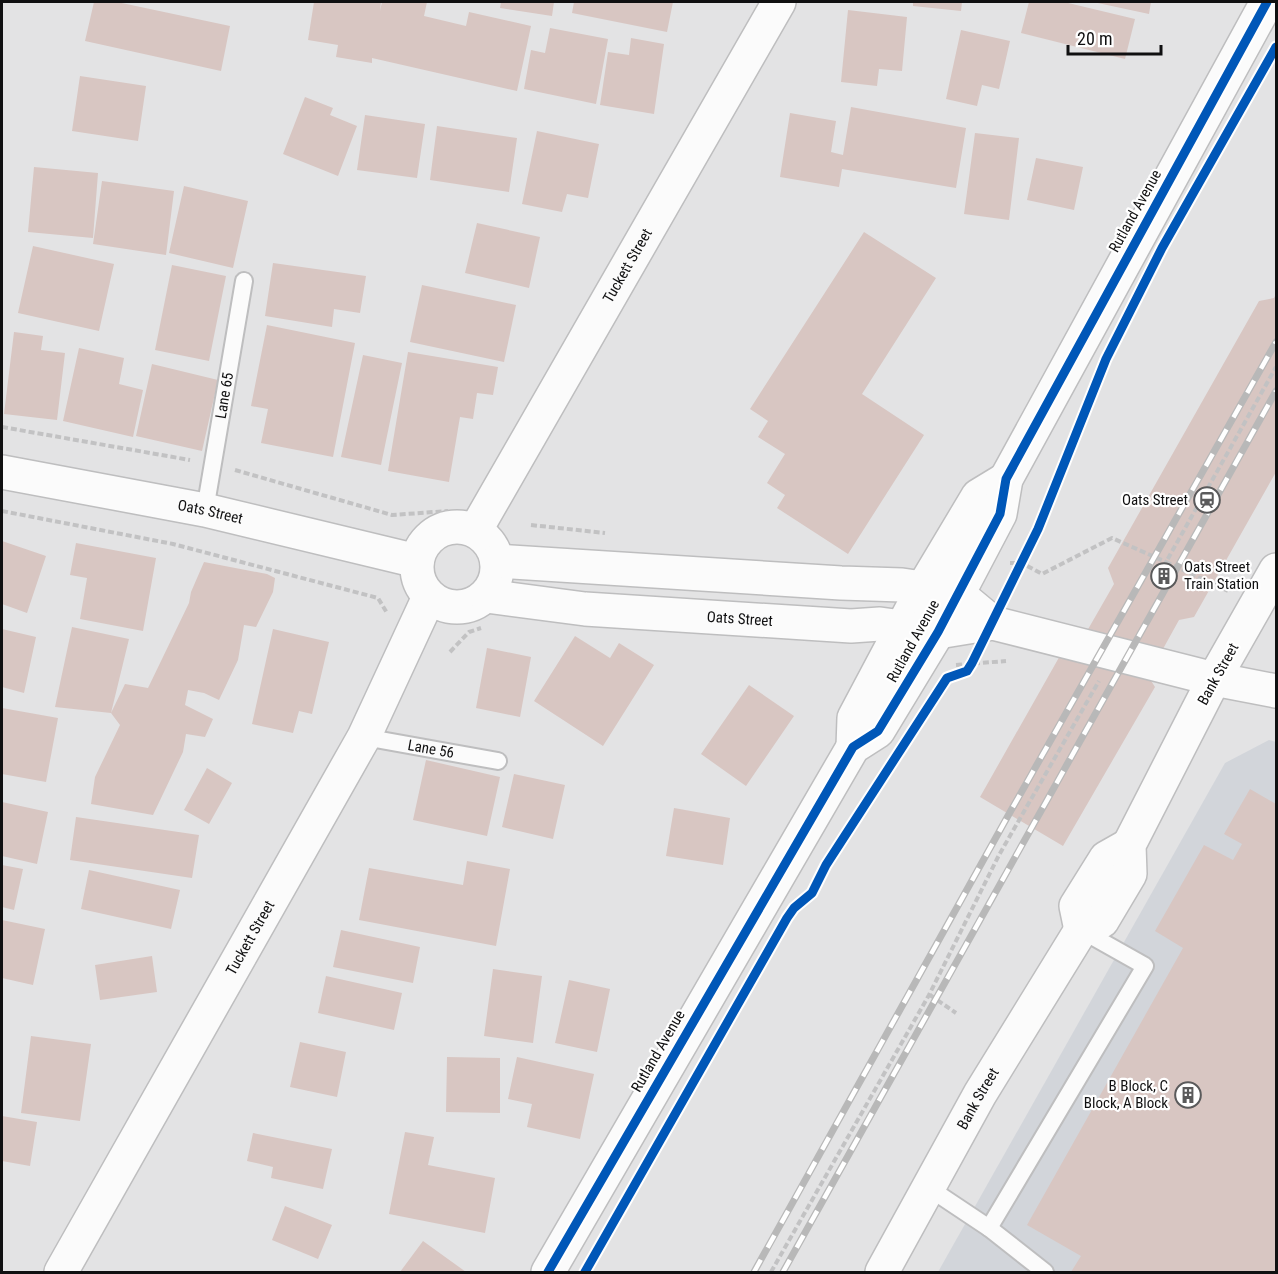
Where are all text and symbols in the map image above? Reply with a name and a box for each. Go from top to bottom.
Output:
scale bar [1068,18,1161,56]
text: 20 m [1077,28,1112,49]
street label: Rutland Avenue [1105,167,1165,255]
street label: Tuckett Street [599,225,656,306]
street label: Lane 65 [212,371,237,420]
station icon: Oats Street [1192,485,1222,515]
place label: Oats Street [1122,491,1188,509]
street label: Oats Street [176,496,245,528]
place label: Oats Street Train Station [1184,558,1259,593]
building icon: Oats Street Train Station [1149,561,1179,591]
street label: Rutland Avenue [883,597,943,685]
street label: Oats Street [706,608,773,630]
street label: Bank Street [1194,640,1242,708]
street label: Lane 56 [406,736,456,762]
street label: Tuckett Street [222,898,278,978]
street label: Rutland Avenue [627,1007,689,1095]
street label: Bank Street [953,1065,1003,1133]
place label: B Block, C Block, A Block [1084,1077,1168,1112]
building icon: B Block, C Block, A Block [1173,1080,1203,1110]

